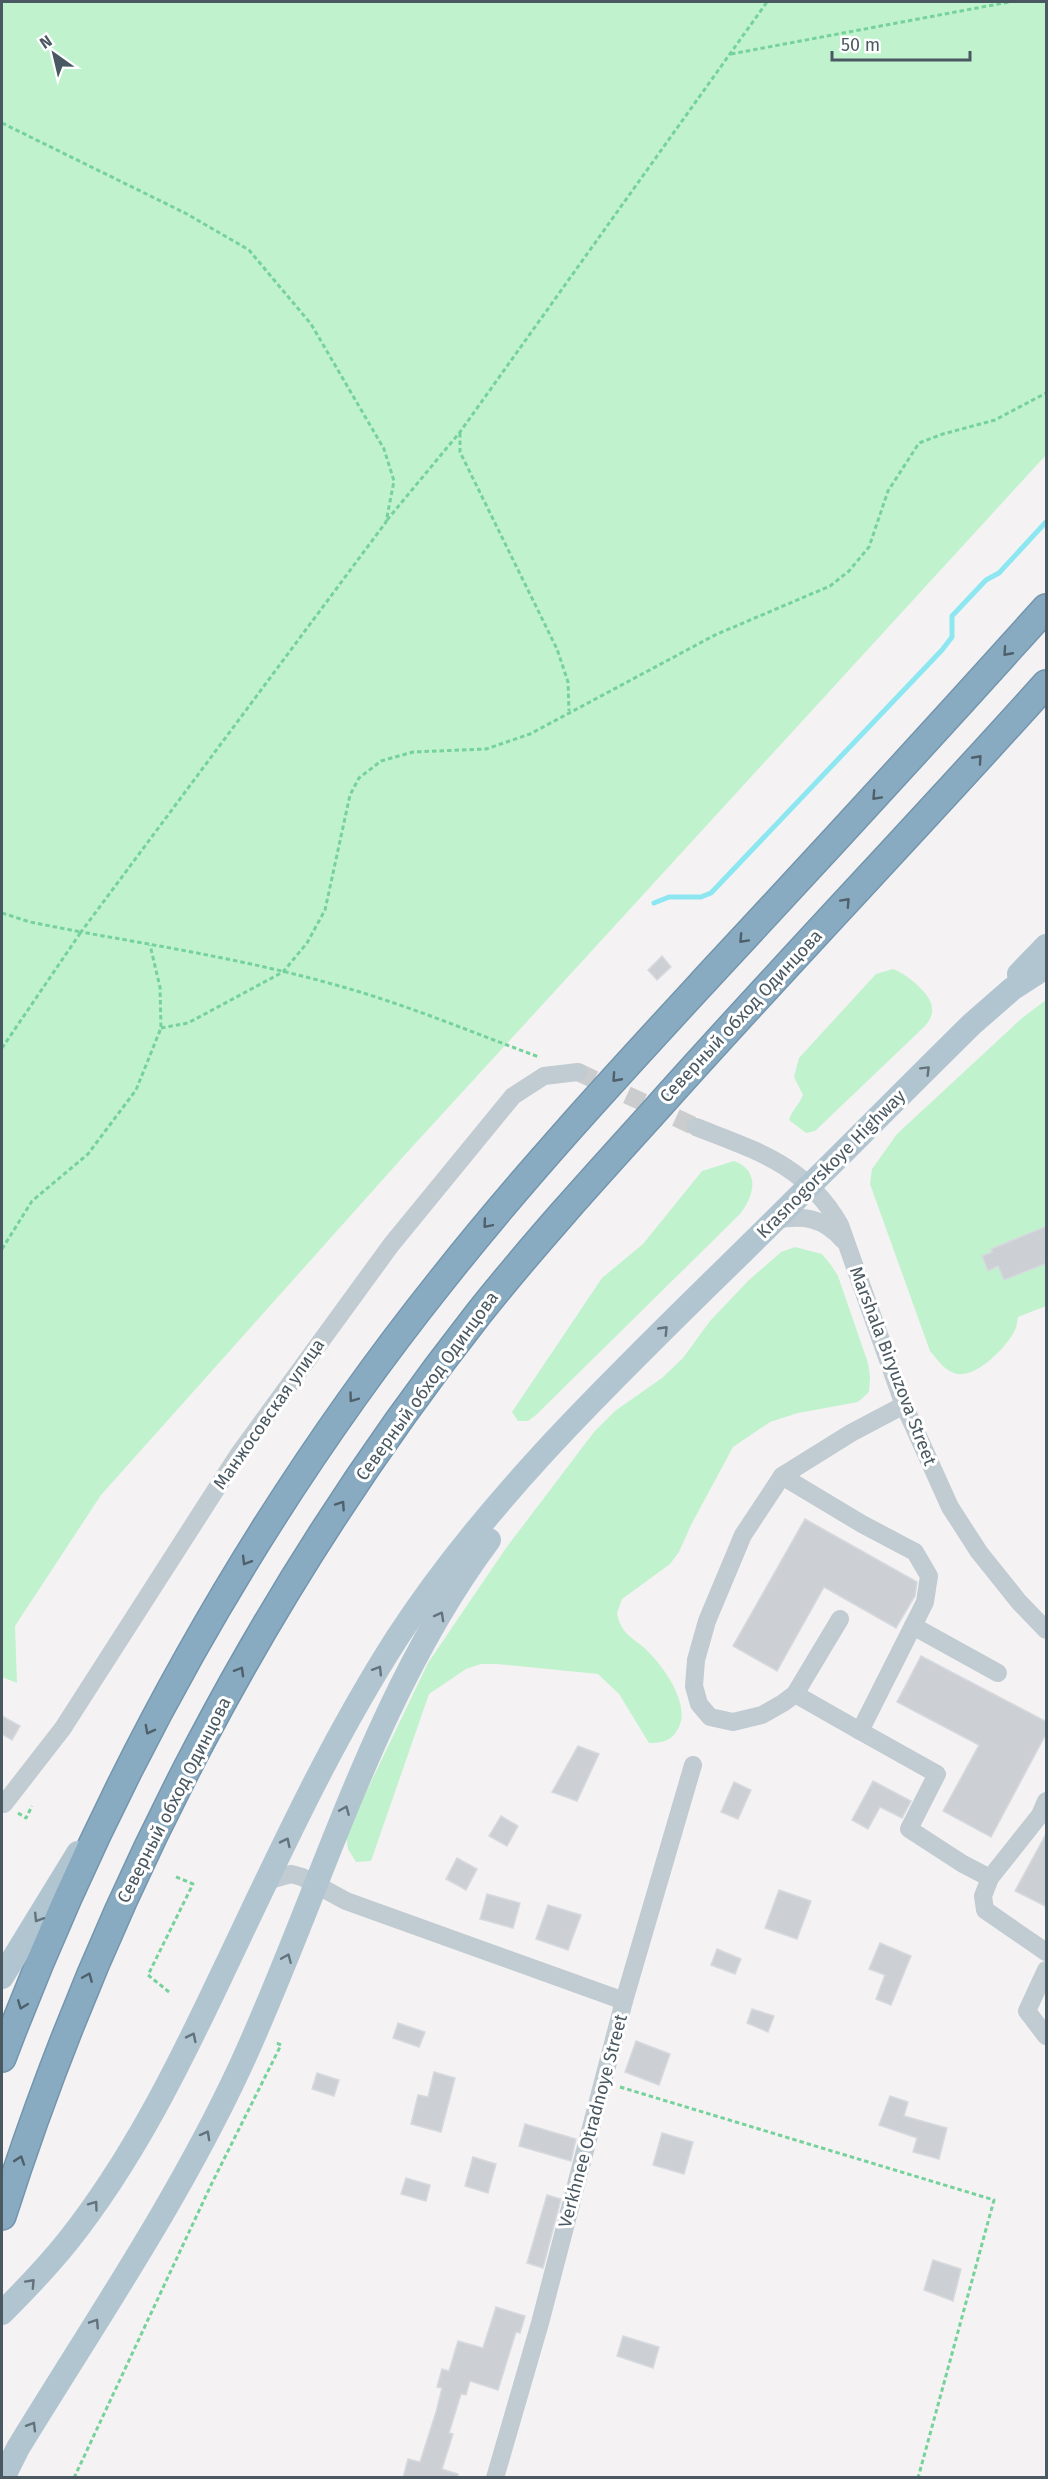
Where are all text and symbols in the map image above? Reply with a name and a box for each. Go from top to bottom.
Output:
north arrow [24,24,84,84]
scale bar [832,24,970,62]
text: N [36,31,56,53]
text: 50 m [841,34,880,56]
one-way arrow [1003,645,1014,656]
one-way arrow [971,755,982,766]
one-way arrow [872,789,883,800]
one-way arrow [839,899,850,909]
street label: Северный обход Одинцова [655,925,827,1107]
one-way arrow [739,932,750,943]
one-way arrow [918,1066,929,1077]
one-way arrow [612,1071,623,1082]
street label: Krasnogorskoye Highway [752,1085,910,1243]
one-way arrow [483,1217,494,1228]
street label: Marshala Biryuzova Street [845,1263,941,1469]
street label: Северный обход Одинцова [351,1287,503,1485]
one-way arrow [657,1326,668,1336]
street label: Манжосовская улица [209,1334,329,1494]
one-way arrow [349,1391,360,1402]
one-way arrow [334,1500,345,1511]
one-way arrow [242,1555,254,1565]
one-way arrow [433,1612,444,1622]
one-way arrow [370,1666,382,1676]
one-way arrow [233,1667,244,1677]
street label: Северный обход Одинцова [112,1693,236,1907]
one-way arrow [145,1724,157,1735]
one-way arrow [338,1805,350,1816]
one-way arrow [278,1838,290,1849]
one-way arrow [33,1912,45,1922]
one-way arrow [280,1953,292,1964]
one-way arrow [81,1973,93,1984]
one-way arrow [17,1998,29,2009]
street label: Verkhnee Otradnoye Street [554,2011,632,2230]
one-way arrow [185,2032,196,2043]
one-way arrow [199,2131,210,2141]
one-way arrow [12,2155,25,2166]
one-way arrow [87,2201,98,2212]
one-way arrow [24,2279,35,2290]
one-way arrow [88,2319,99,2330]
one-way arrow [24,2422,36,2432]

